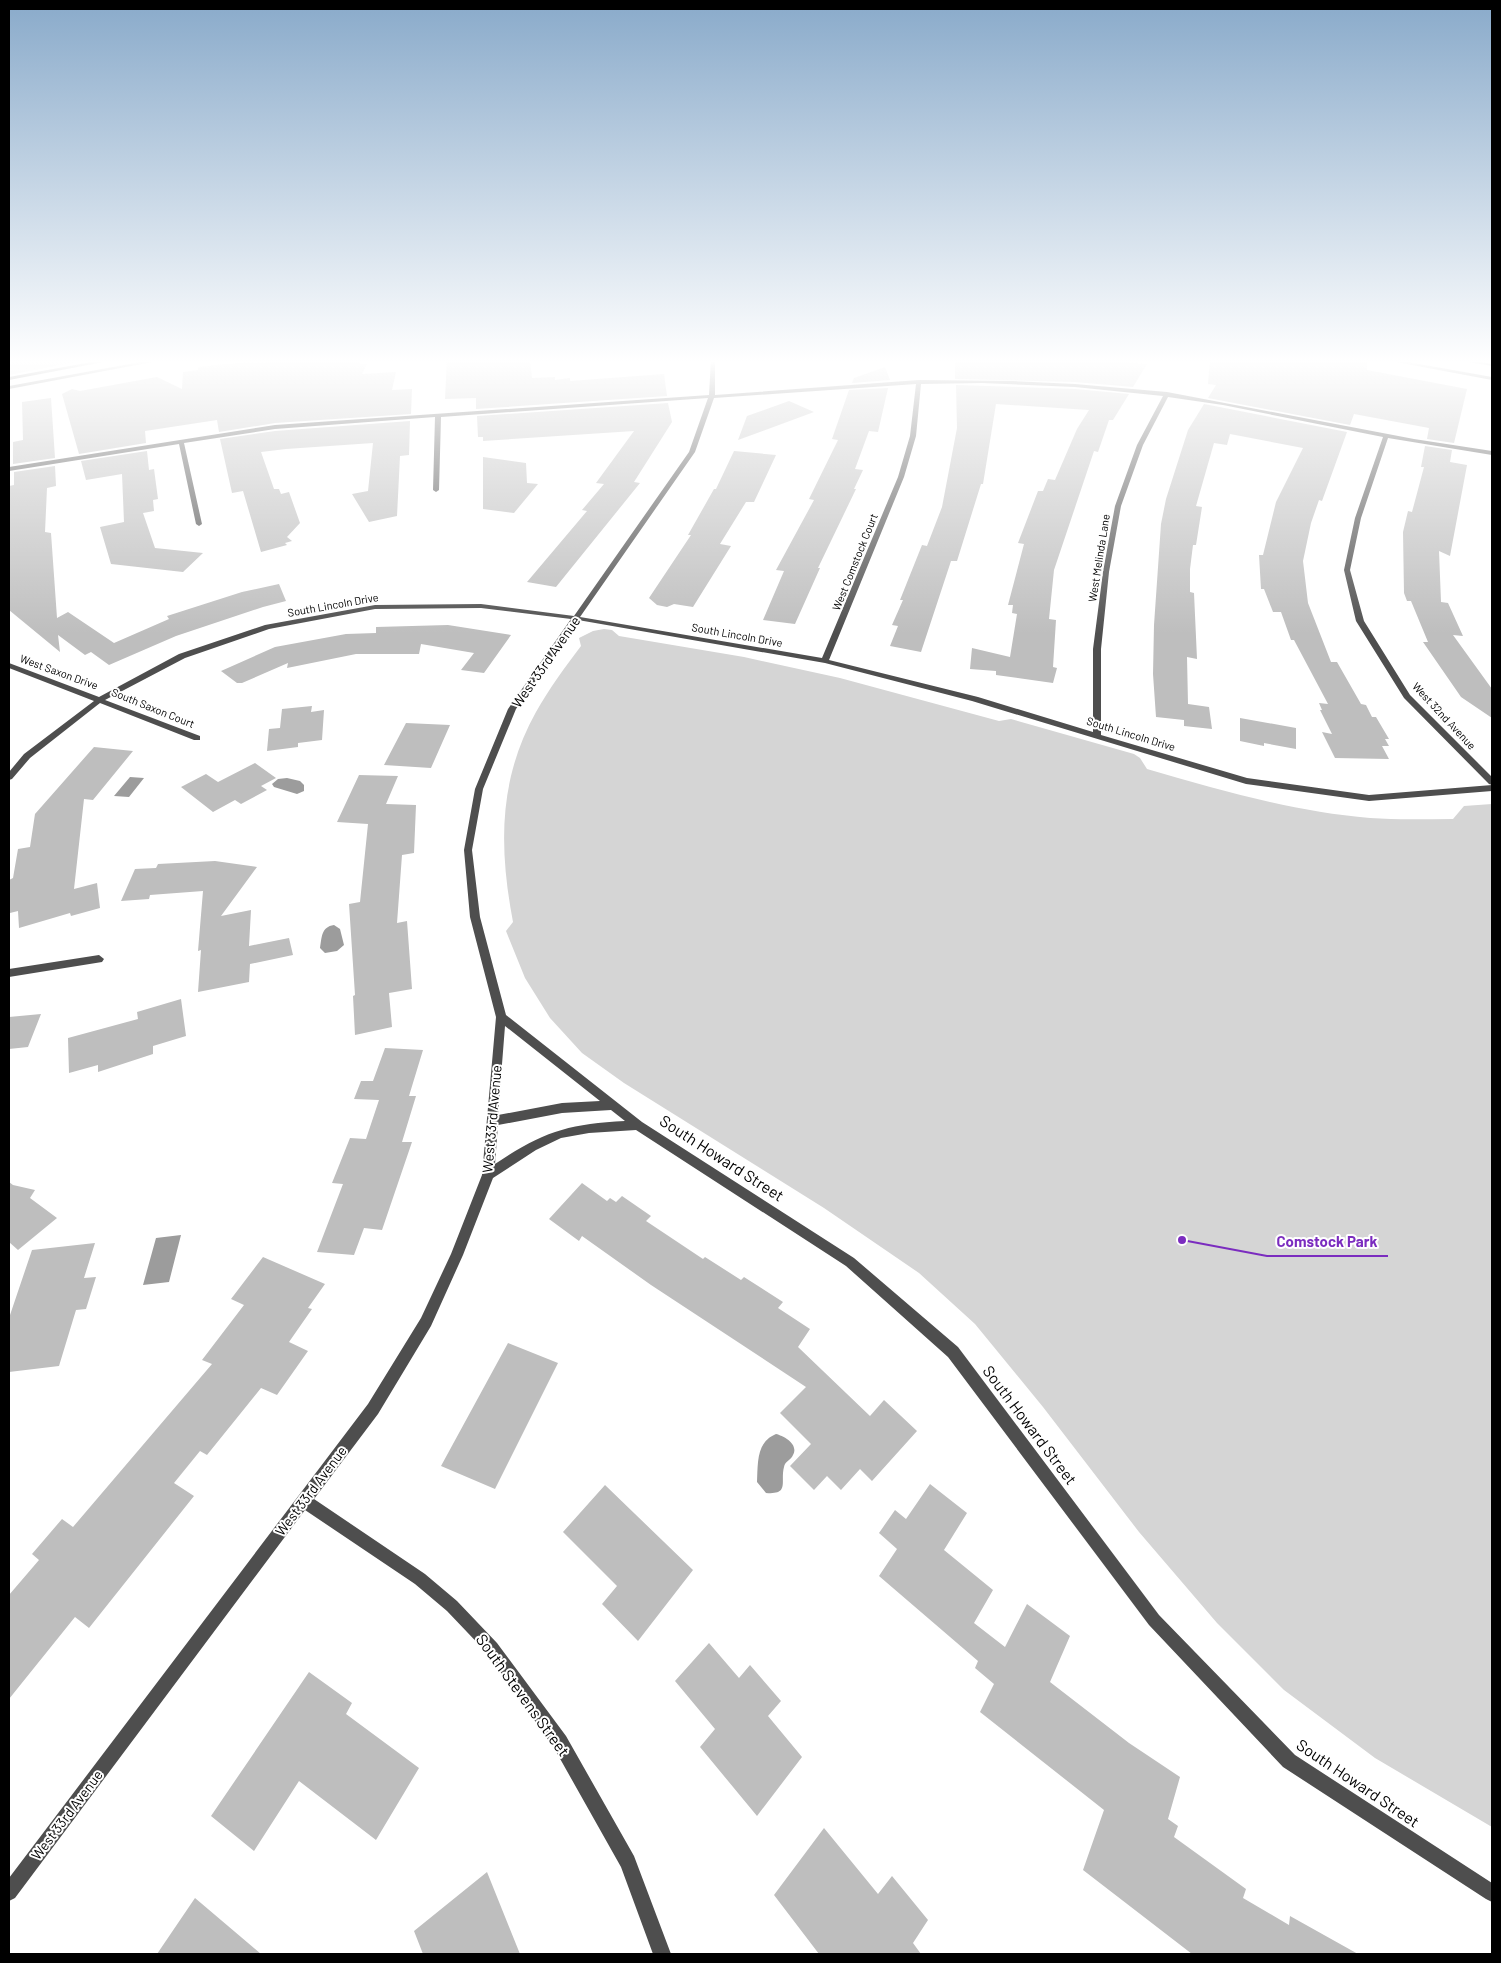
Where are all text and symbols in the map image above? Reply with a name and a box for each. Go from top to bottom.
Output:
street label: West Comstock Court [829,511,880,612]
street label: West Melinda Lane [1085,513,1112,603]
street label: South Lincoln Drive [286,590,380,619]
street label: West 33rd Avenue [508,613,584,711]
street label: South Lincoln Drive [691,620,784,649]
street label: West Saxon Drive [18,651,100,692]
street label: West 32nd Avenue [1410,679,1479,752]
street label: South Saxon Court [110,685,197,730]
street label: South Lincoln Drive [1085,714,1177,753]
street label: West 33rd Avenue [478,1064,505,1173]
street label: South Howard Street [657,1110,788,1205]
callout: Comstock Park [1267,1226,1388,1256]
text: Comstock Park [1276,1232,1378,1250]
street label: South Howard Street [979,1361,1081,1488]
street label: West 33rd Avenue [271,1442,350,1539]
street label: South Stevens Street [473,1630,574,1760]
street label: South Howard Street [1293,1734,1423,1831]
street label: West 33rd Avenue [27,1766,106,1863]

